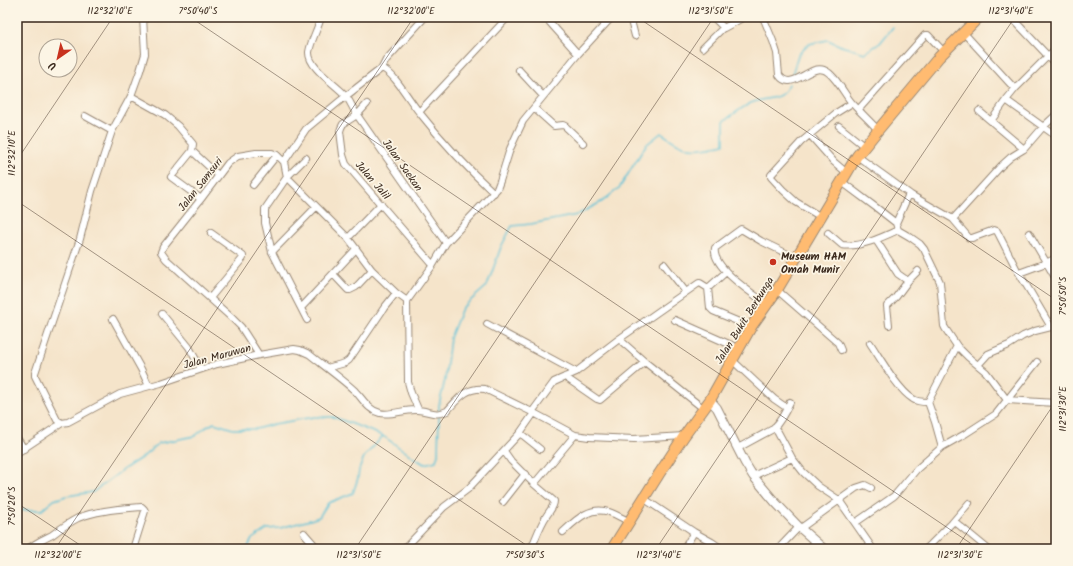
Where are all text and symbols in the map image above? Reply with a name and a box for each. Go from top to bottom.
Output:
text: 112°32'10"E [87,3,134,19]
text: 7°50'40"S [179,3,218,19]
text: 112°32'00"E [387,3,436,19]
text: 112°31'50"E [688,3,735,19]
text: 112°31'40"E [988,3,1035,19]
north arrow [38,38,78,78]
text: U [45,56,61,75]
text: 112°32'10"E [4,129,20,176]
street label: Jalan Saekan [377,136,427,196]
street label: Jalan Samsuri [174,153,228,216]
street label: Jalan Jalil [350,157,395,204]
place label: Museum HAM Omah Munir [781,248,847,279]
marker: Museum HAM Omah Munir [768,257,778,267]
street label: Jalan Bukit Berbunga [711,273,779,368]
text: 7°50'50"S [1055,276,1071,315]
street label: Jalan Maruwan [181,339,253,375]
text: 112°31'30"E [1055,385,1071,432]
text: 7°50'20"S [4,486,20,526]
text: 112°32'00"E [34,547,83,563]
text: 112°31'50"E [336,547,383,563]
text: 7°50'30"S [505,547,545,563]
text: 112°31'40"E [636,547,683,563]
text: 112°31'30"E [937,547,984,563]

